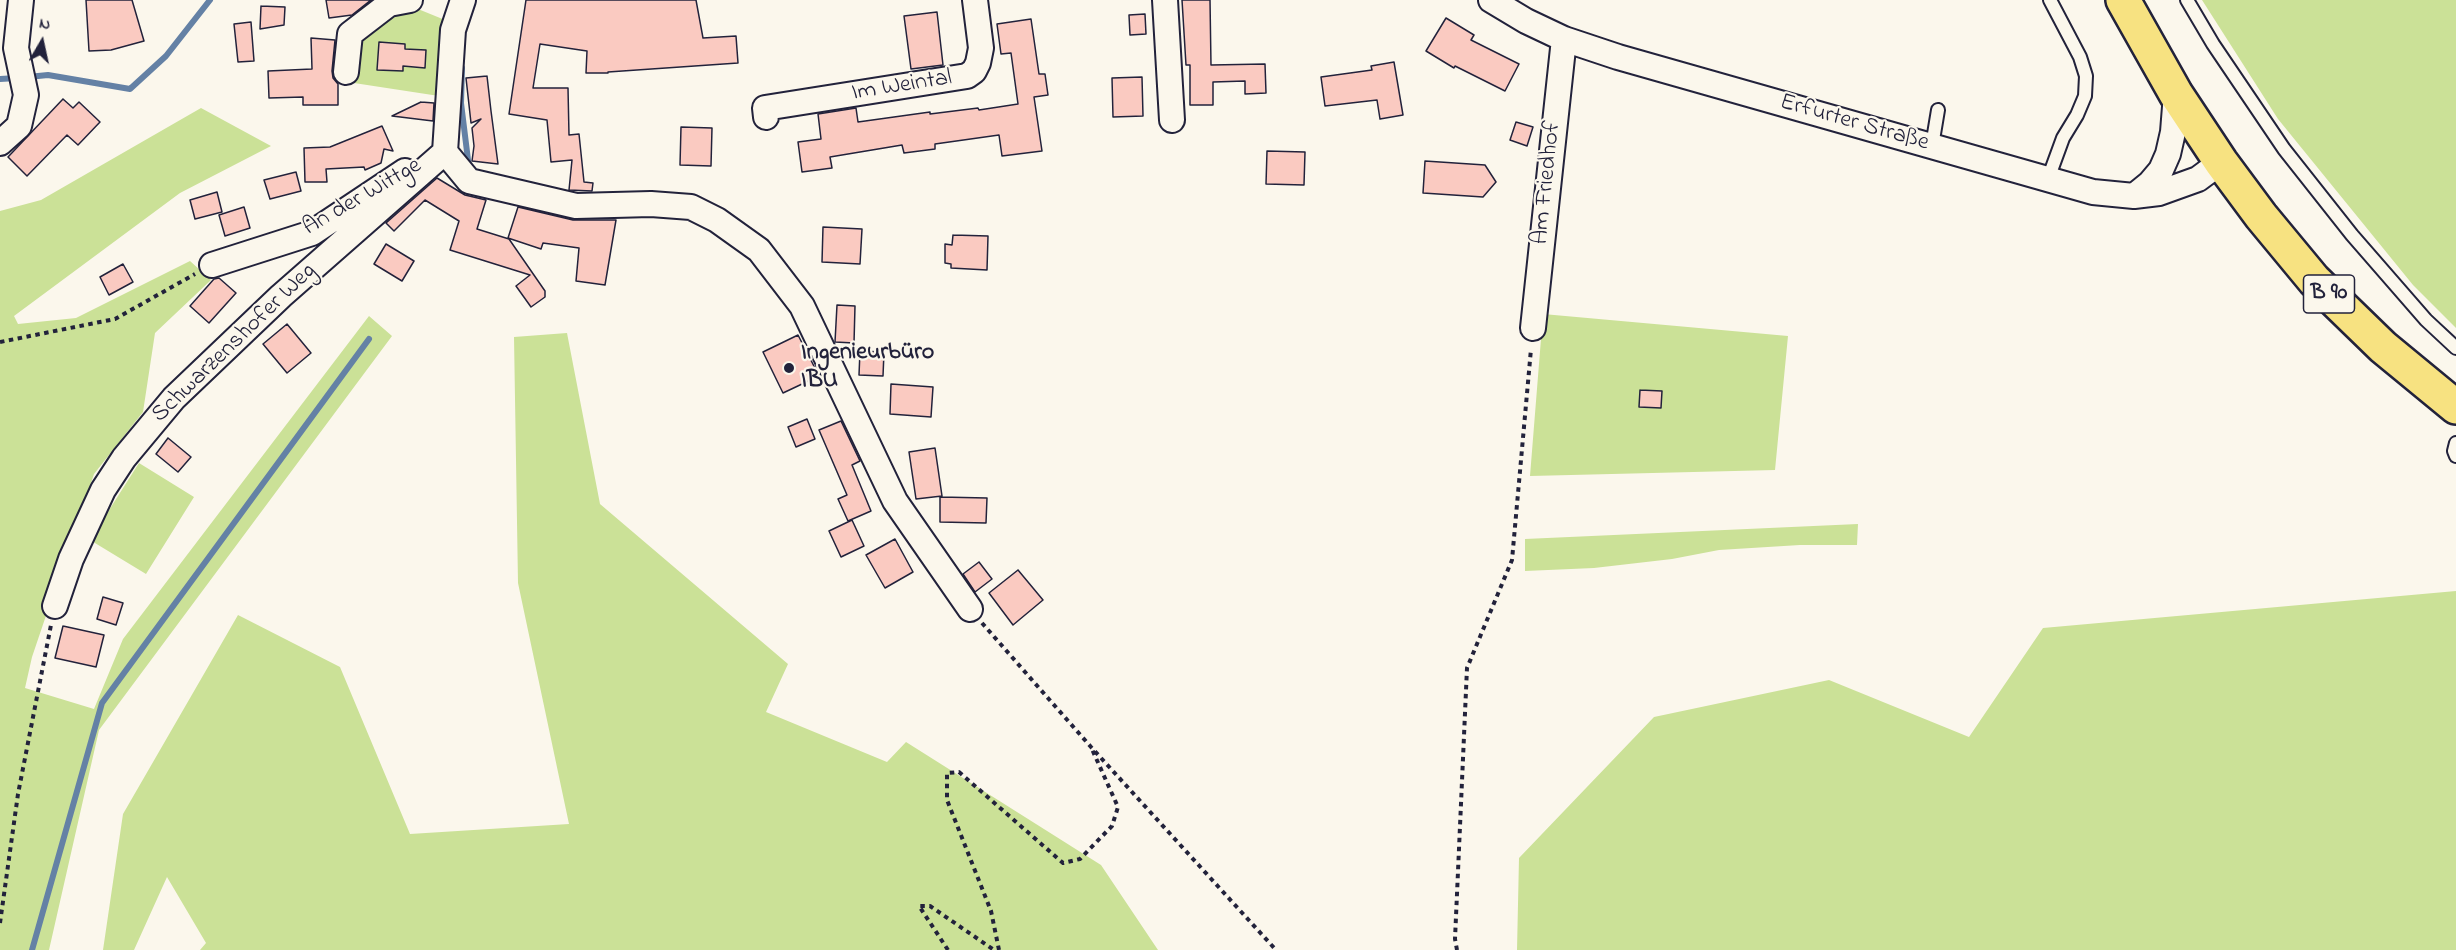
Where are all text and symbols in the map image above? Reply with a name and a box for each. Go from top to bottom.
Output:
north arrow [12,12,72,72]
text: N [38,12,52,37]
street label: Im Weintal [850,65,954,109]
street label: Erfurter Straße [1776,89,1932,159]
street label: Am Friedhof [1527,120,1569,246]
street label: An der Wittge [299,153,427,243]
street label: Schwarzenshofer Weg [147,258,323,430]
road number: B 90 [2304,275,2354,313]
place label: Ingenieurbüro IBU [801,340,934,396]
marker: Ingenieurbüro IBU [782,361,796,375]

